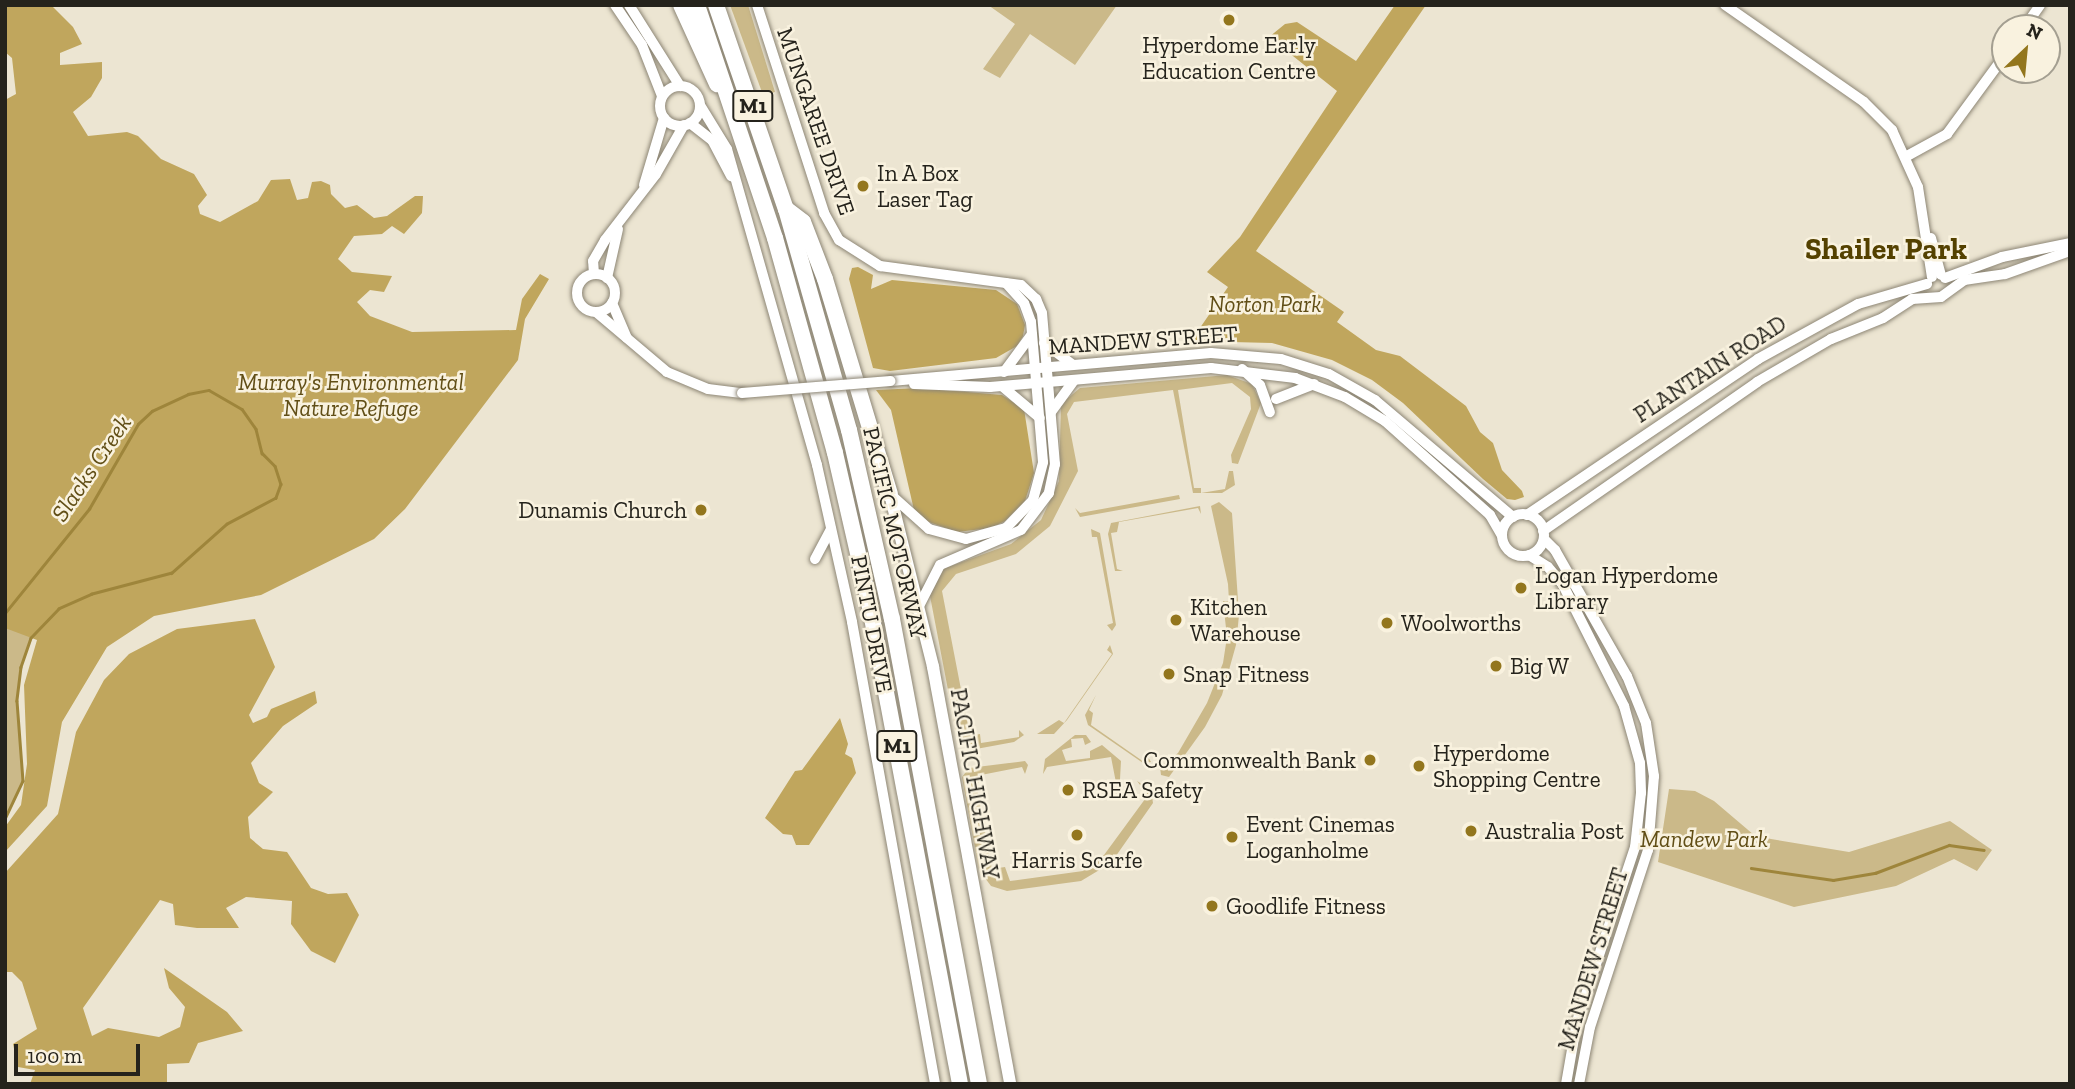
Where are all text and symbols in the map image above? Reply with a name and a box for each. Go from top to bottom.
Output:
marker: Hyperdome Early Education Centre [1221,12,1237,28]
north arrow [1991,14,2061,84]
text: N [2023,18,2046,45]
street label: MUNGAREE DRIVE [771,24,861,218]
place label: Hyperdome Early Education Centre [1142,31,1316,85]
road number: M1 [732,88,774,124]
place label: In A Box Laser Tag [877,159,974,213]
marker: In A Box Laser Tag [855,178,871,194]
district label: Shailer Park [1805,231,1967,267]
park label: Norton Park [1208,290,1322,318]
street label: PLANTAIN ROAD [1629,309,1791,429]
street label: MANDEW STREET [1047,320,1239,360]
park label: Murray's Environmental Nature Refuge [238,368,464,422]
water label: Slacks Creek [45,409,137,527]
street label: PACIFIC MOTORWAY [857,424,933,642]
place label: Dunamis Church [518,496,687,524]
marker: Dunamis Church [693,502,709,518]
street label: PINTU DRIVE [845,553,899,695]
place label: Logan Hyperdome Library [1535,561,1718,615]
marker: Logan Hyperdome Library [1513,580,1529,596]
place label: Kitchen Warehouse [1190,593,1301,647]
place label: Woolworths [1401,609,1521,637]
marker: Kitchen Warehouse [1168,612,1184,628]
marker: Woolworths [1379,615,1395,631]
place label: Big W [1510,652,1570,680]
marker: Big W [1488,658,1504,674]
place label: Snap Fitness [1183,660,1309,688]
marker: Snap Fitness [1161,666,1177,682]
street label: PACIFIC HIGHWAY [945,686,1005,882]
road number: M1 [876,728,918,764]
place label: Hyperdome Shopping Centre [1433,739,1601,793]
place label: Commonwealth Bank [1143,746,1356,774]
marker: Commonwealth Bank [1362,752,1378,768]
marker: Hyperdome Shopping Centre [1411,758,1427,774]
place label: RSEA Safety [1082,776,1204,804]
marker: RSEA Safety [1060,782,1076,798]
place label: Event Cinemas Loganholme [1246,810,1395,864]
place label: Australia Post [1485,817,1624,845]
marker: Australia Post [1463,823,1479,839]
park label: Mandew Park [1640,825,1768,853]
marker: Harris Scarfe [1069,827,1085,843]
marker: Event Cinemas Loganholme [1224,829,1240,845]
place label: Harris Scarfe [1012,846,1142,874]
street label: MANDEW STREET [1552,864,1634,1054]
place label: Goodlife Fitness [1226,892,1386,920]
marker: Goodlife Fitness [1204,898,1220,914]
scale bar [18,1030,144,1074]
text: 100 m [27,1043,82,1068]

